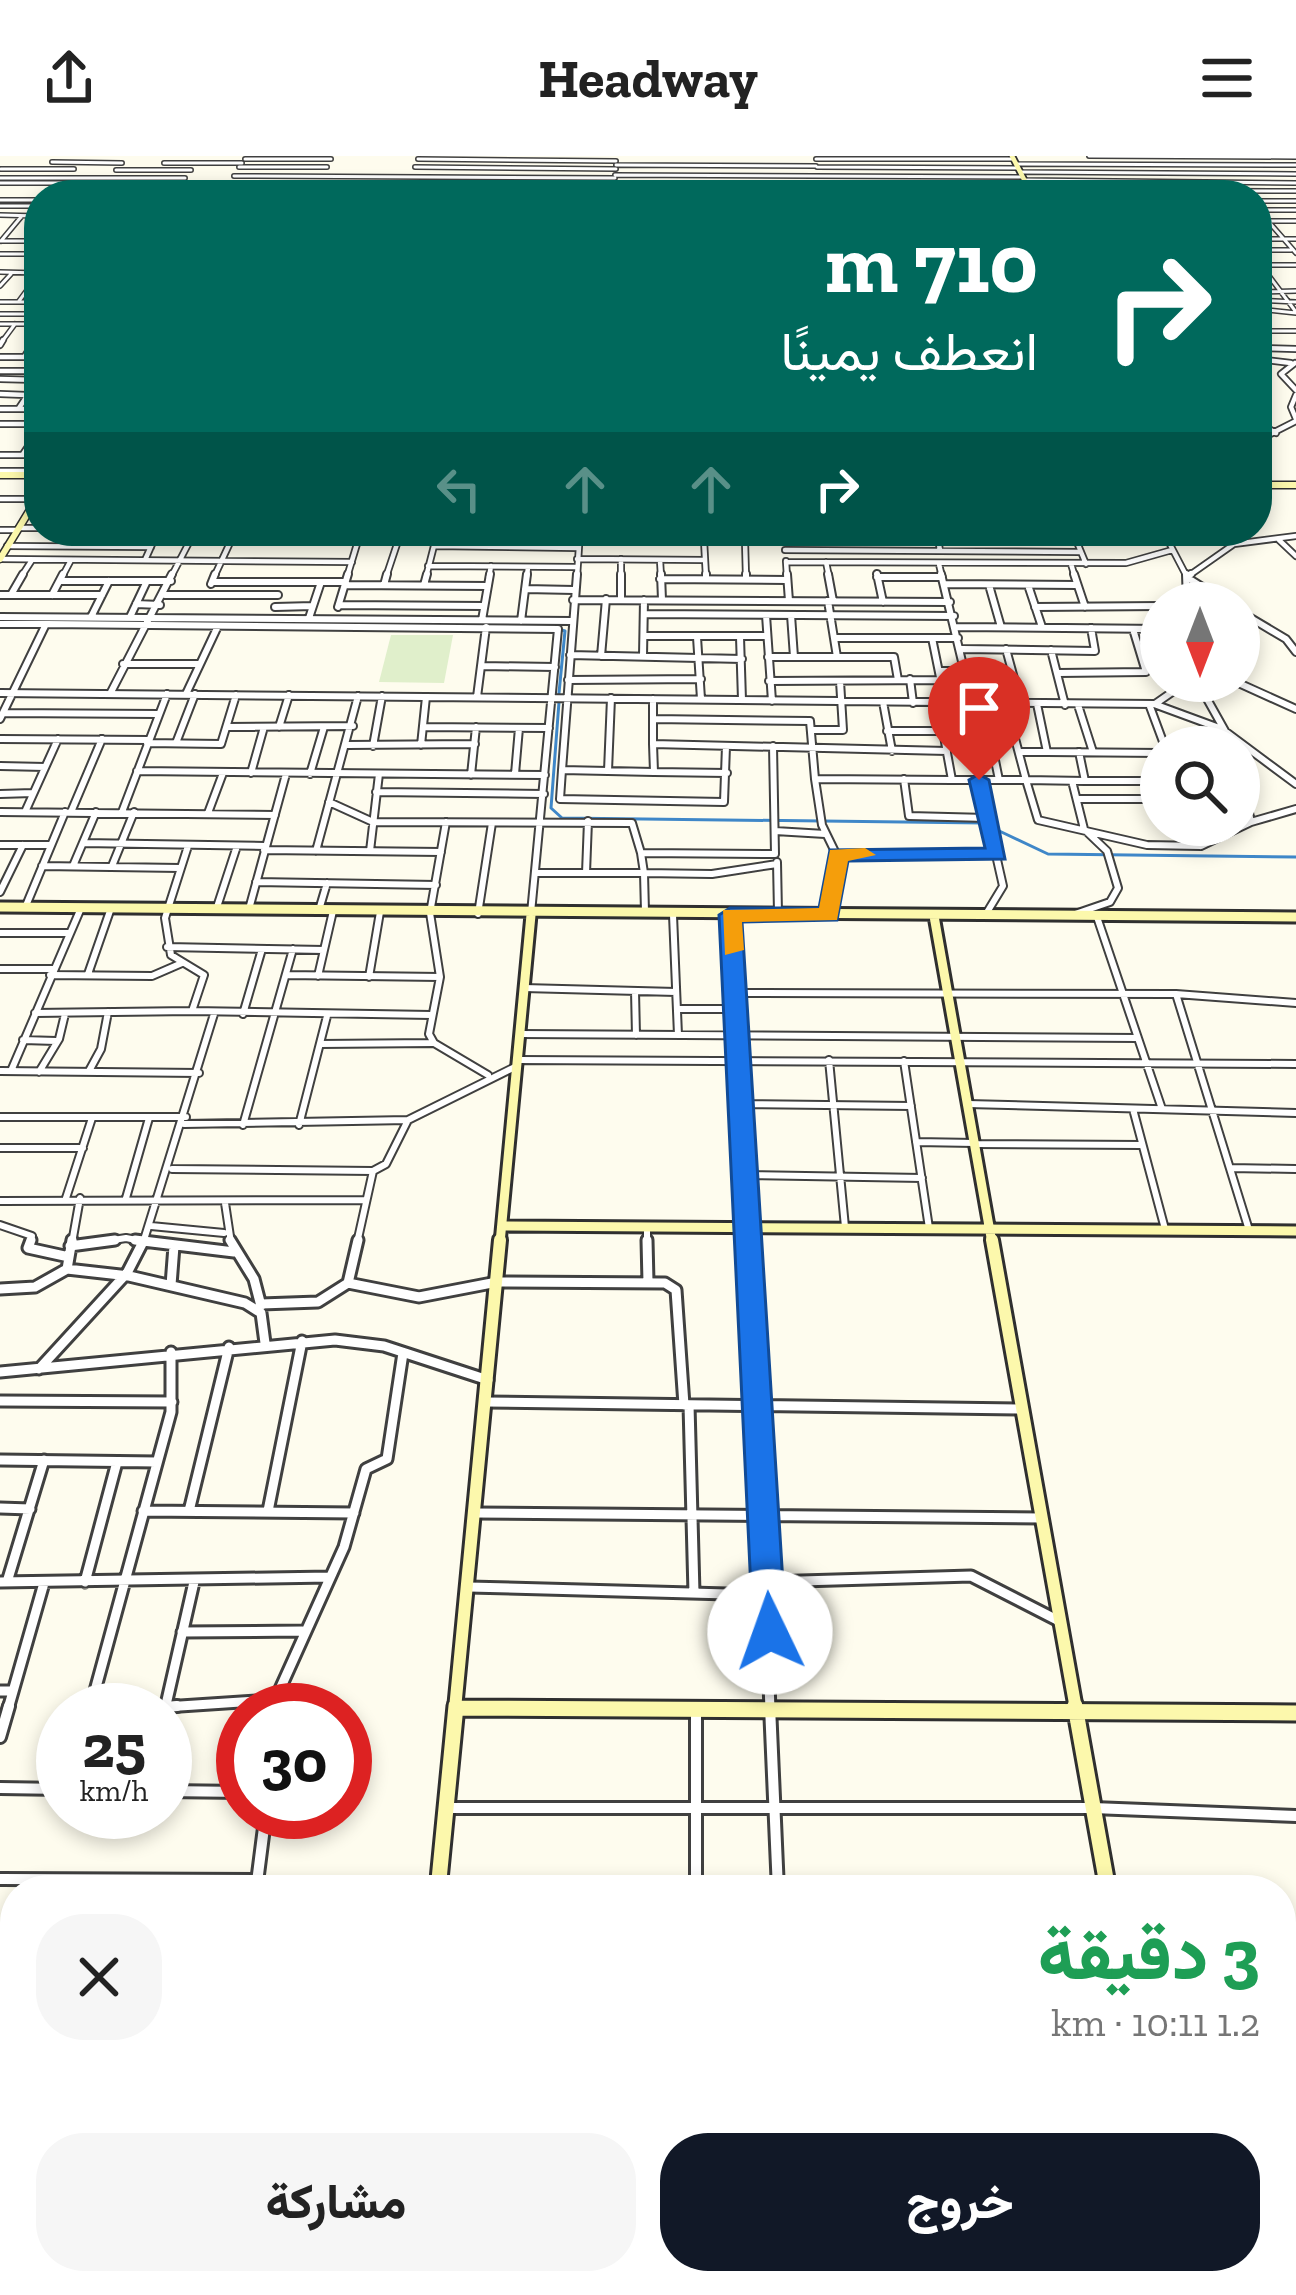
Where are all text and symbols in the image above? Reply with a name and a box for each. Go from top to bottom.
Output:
icon: share [36,45,102,111]
icon: menu [1194,45,1260,111]
text: Headway [538,46,758,111]
text: 710 m [825,213,1038,314]
icon: right [1080,228,1236,384]
text: انعطف يمينًا [781,319,1038,384]
icon: left [426,456,492,522]
icon: ahead [552,456,618,522]
icon: ahead [678,456,744,522]
icon: right [804,456,870,522]
north arrow [1140,582,1260,702]
map controls [1140,582,1260,846]
pin [928,657,1030,780]
icon: arrive [946,675,1012,741]
button: search [1140,726,1260,846]
position arrow [707,1569,833,1695]
speed limit sign: 30 [216,1683,372,1839]
text: 25 [82,1710,146,1782]
text: km/h [80,1773,148,1809]
text: 3 دقيقة [1038,1911,1260,1997]
button: close [36,1914,162,2040]
text: 1.2 km · 10:11 [1051,1999,1260,2046]
button: مشاركة [36,2133,636,2271]
button: خروج [660,2133,1260,2271]

